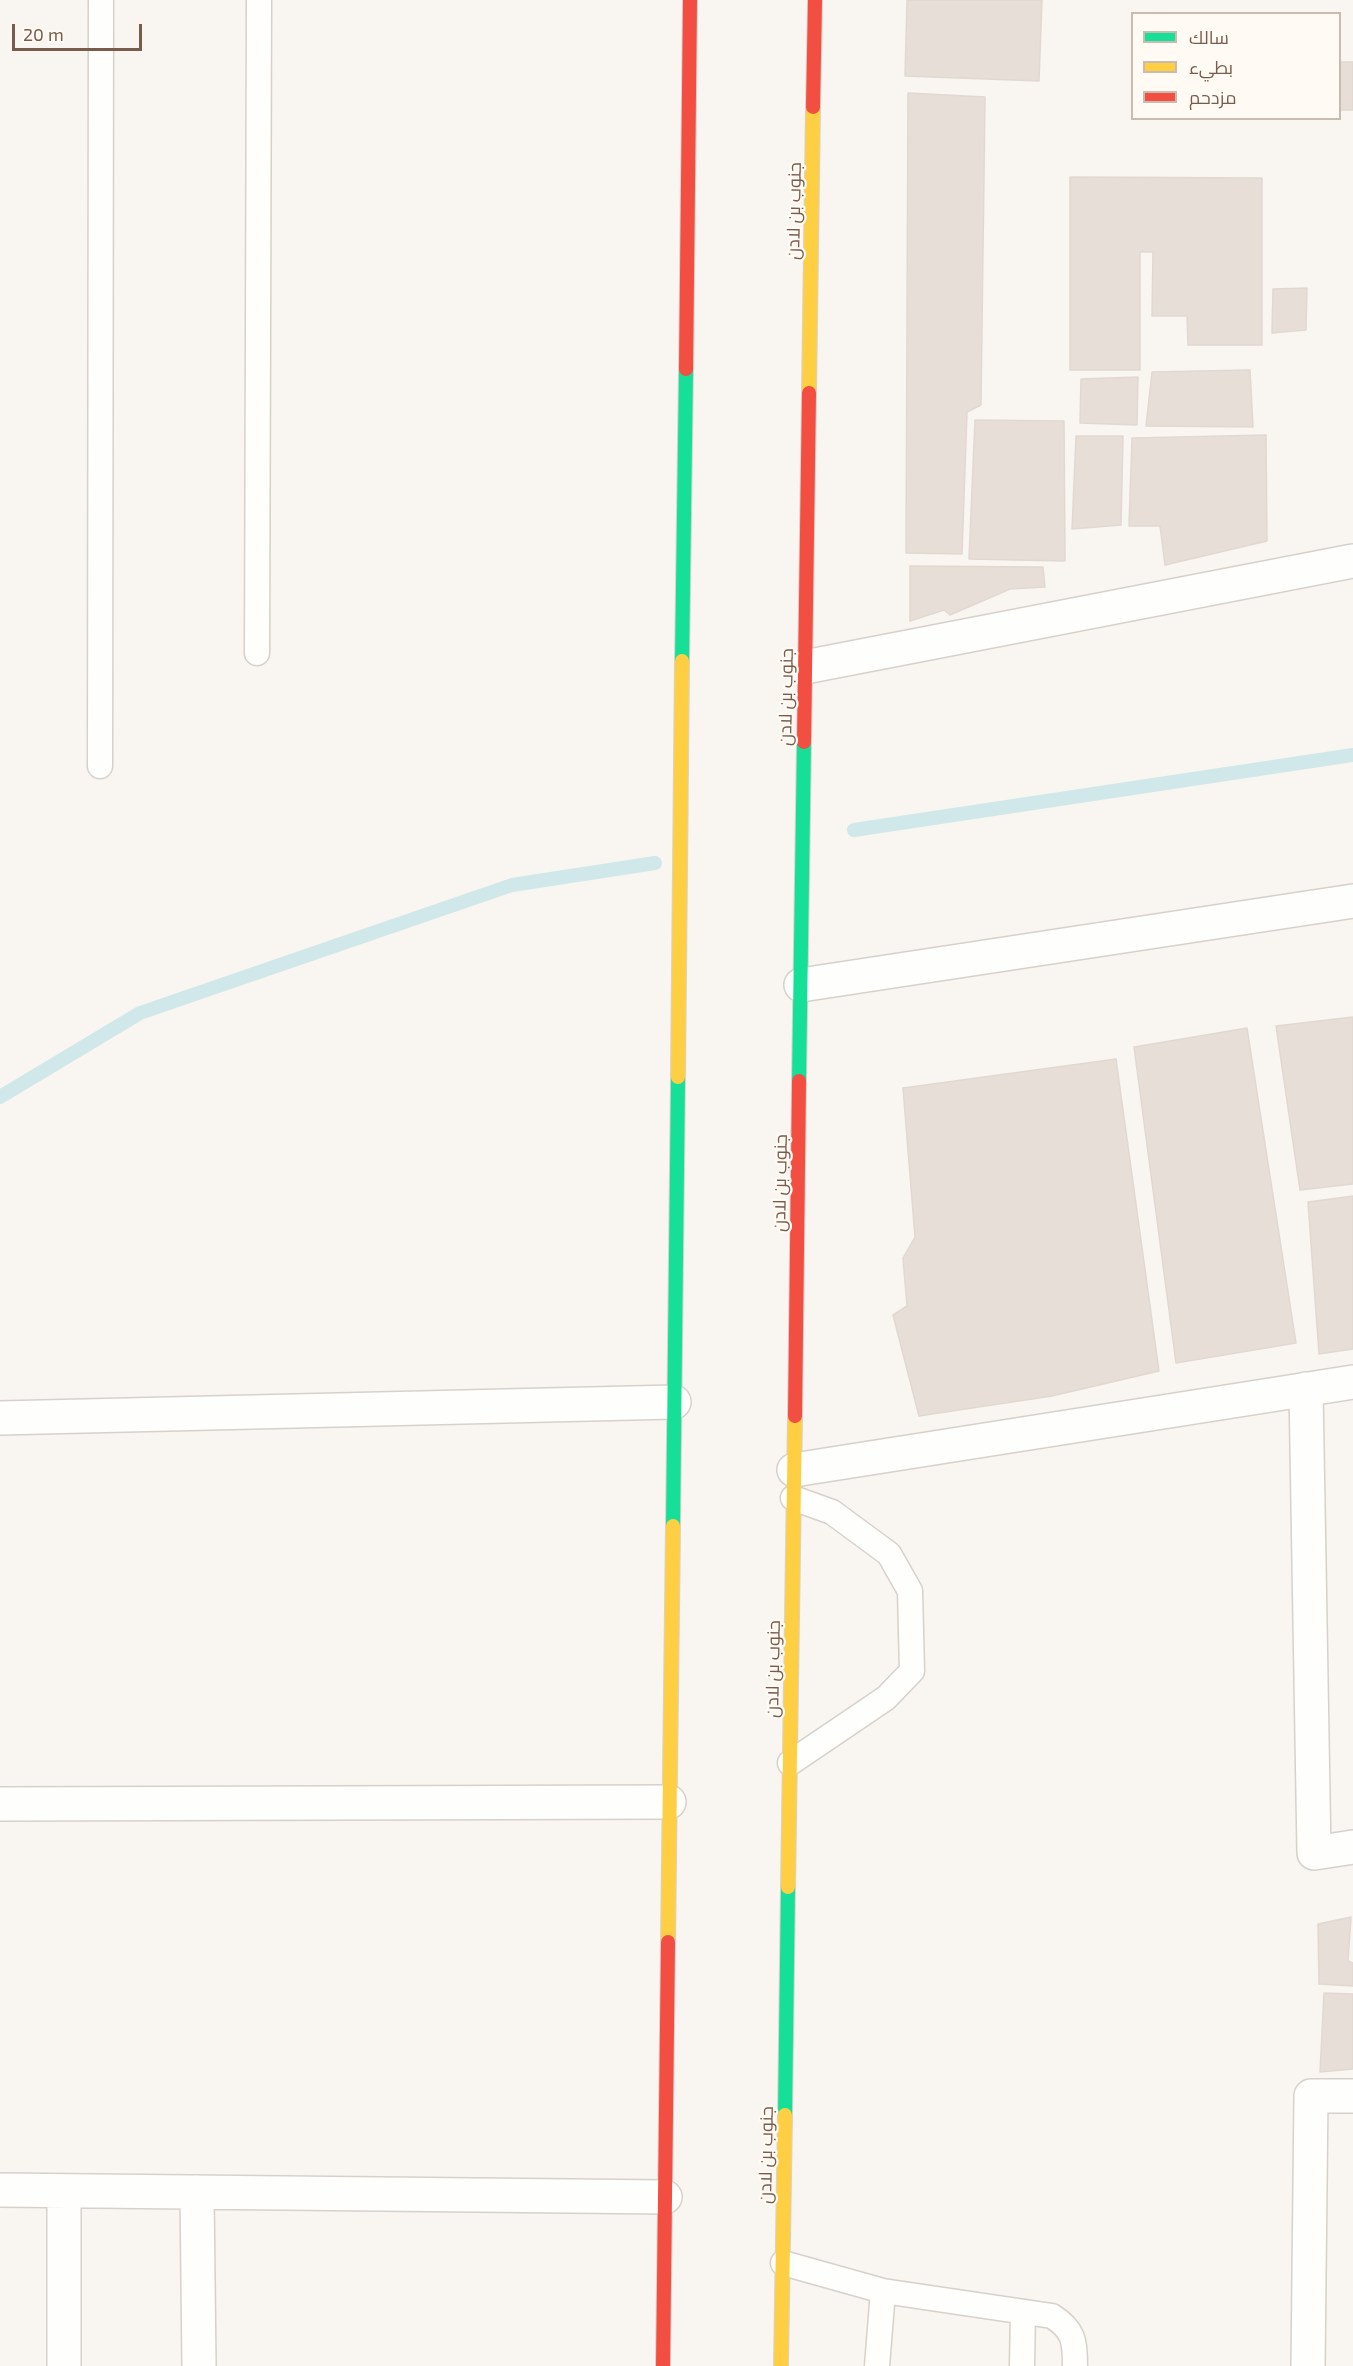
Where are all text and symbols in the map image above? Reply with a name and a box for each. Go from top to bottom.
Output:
scale bar [15,12,146,50]
legend [1131,12,1341,120]
text: 20 m [23,23,64,45]
text: سالك [1189,26,1229,48]
text: بطيء [1189,56,1233,78]
text: مزدحم [1189,86,1237,108]
street label: جنوب بن لادن [782,162,806,260]
street label: جنوب بن لادن [774,648,798,746]
street label: جنوب بن لادن [768,1134,792,1232]
street label: جنوب بن لادن [761,1620,785,1718]
street label: جنوب بن لادن [754,2106,778,2204]

